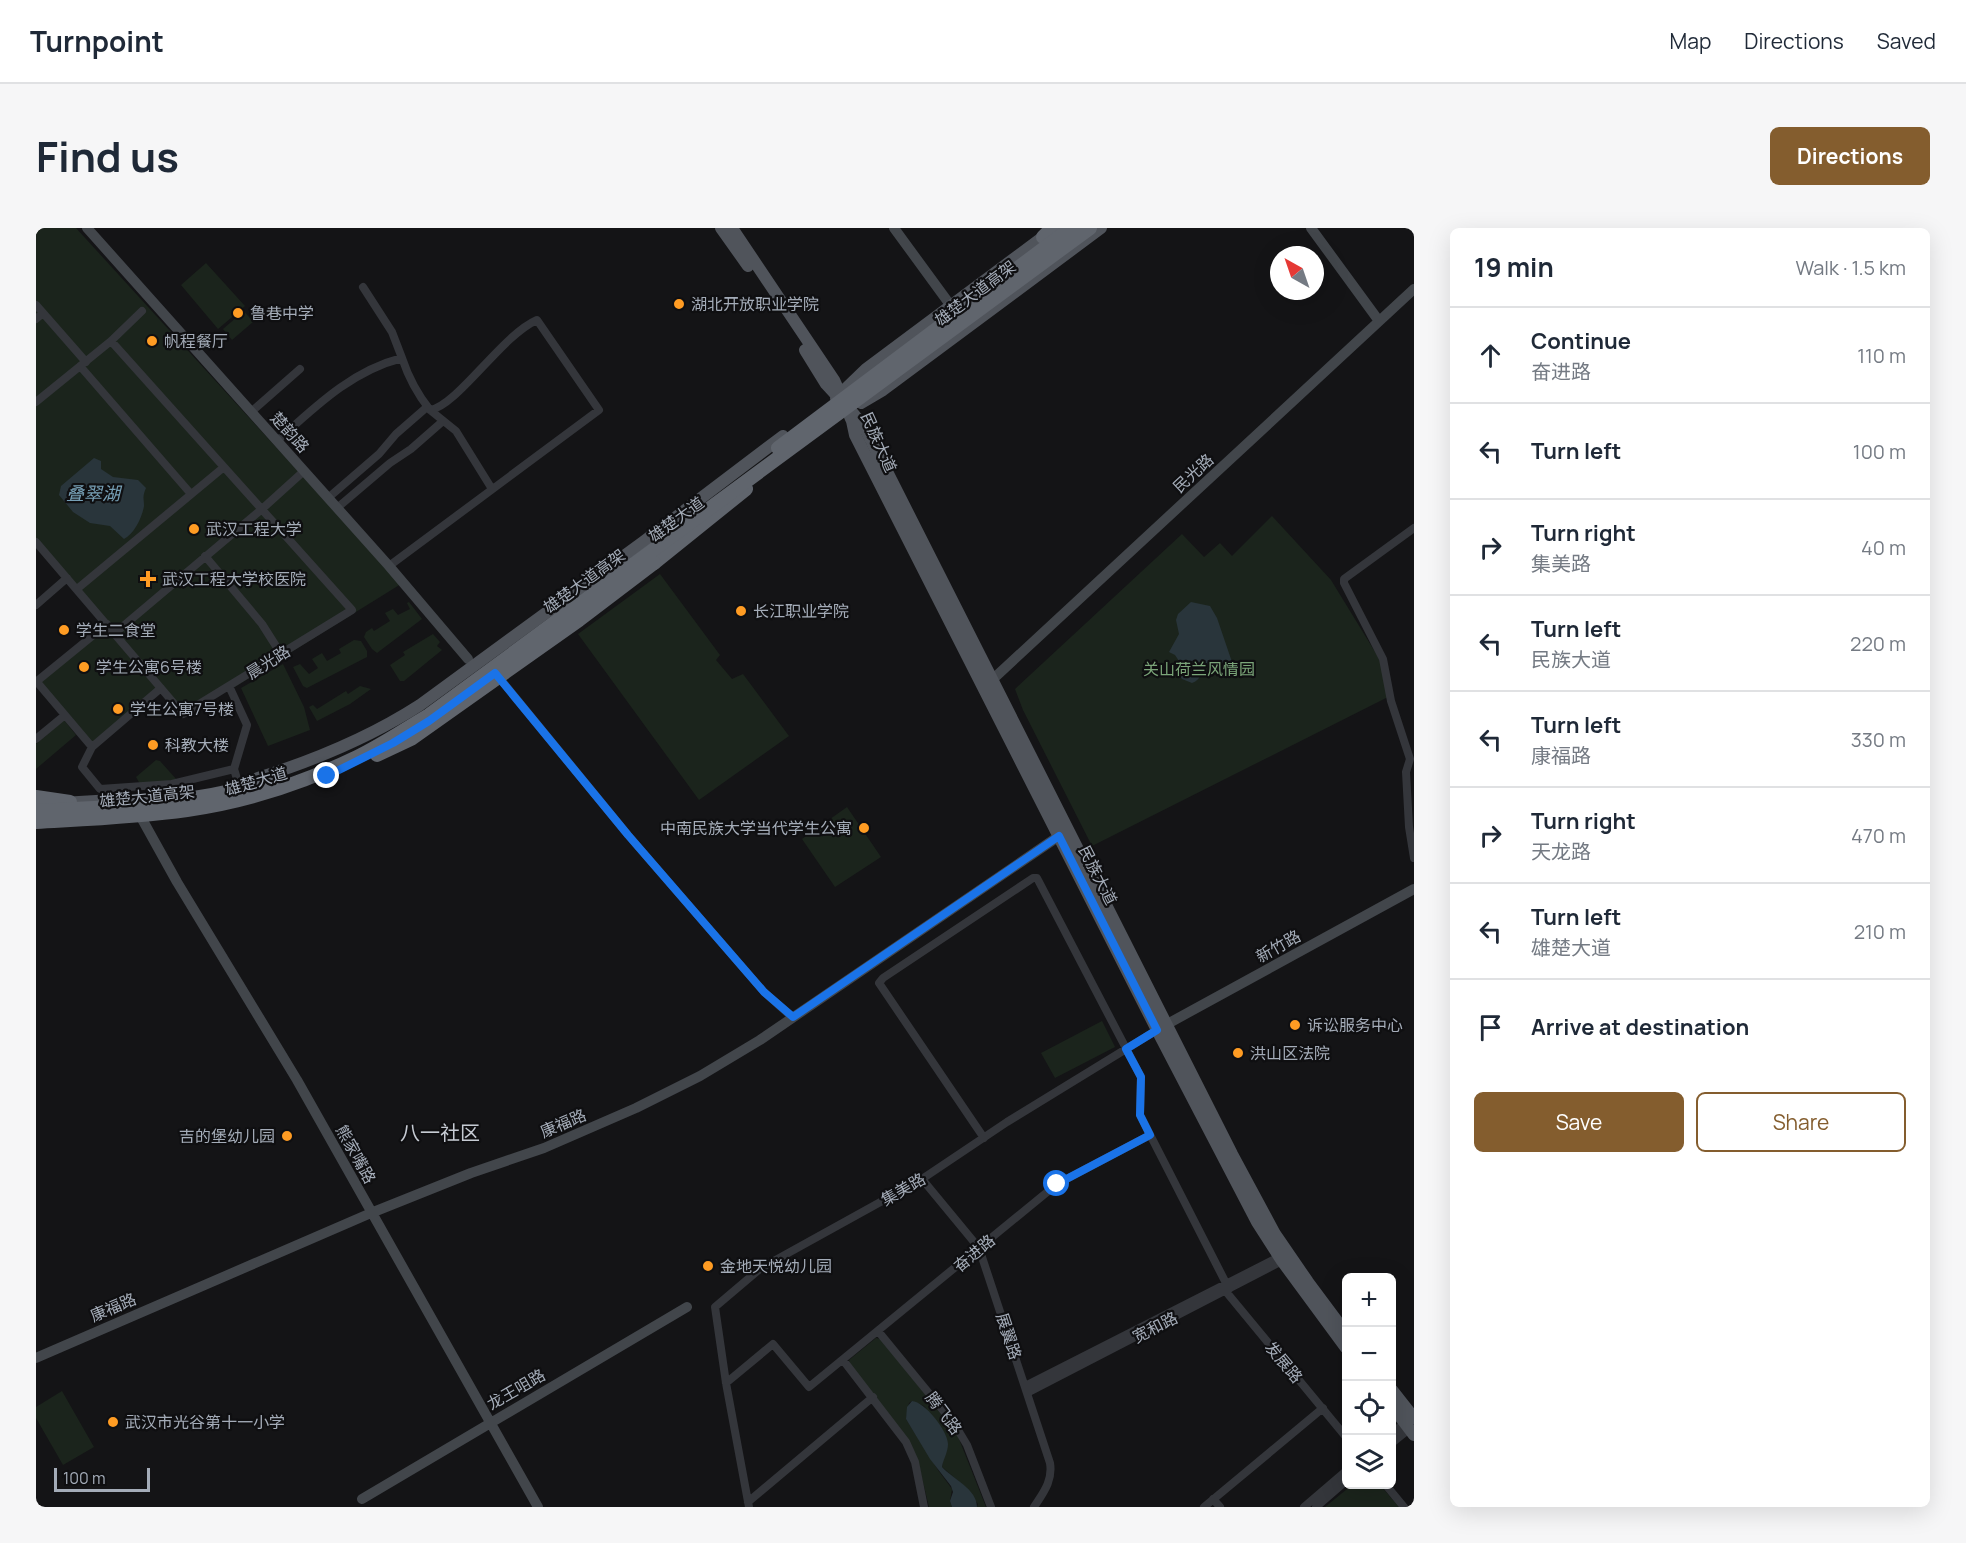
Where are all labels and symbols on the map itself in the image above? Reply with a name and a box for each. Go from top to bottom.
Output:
north arrow [1270,246,1324,300]
street label: 雄楚大道高架 [930,255,1020,331]
place label: 湖北开放职业学院 [691,293,819,315]
marker: 湖北开放职业学院 [672,297,686,311]
place label: 鲁巷中学 [250,302,314,324]
marker: 鲁巷中学 [231,306,245,320]
place label: 帆程餐厅 [164,330,228,352]
marker: 帆程餐厅 [145,334,159,348]
street label: 楚韵路 [266,407,314,457]
street label: 民族大道 [856,408,902,476]
street label: 民光路 [1168,449,1218,497]
water label: 叠翠湖 [66,481,123,505]
street label: 雄楚大道 [644,491,708,547]
place label: 武汉工程大学 [206,518,302,540]
marker: 武汉工程大学 [187,522,201,536]
street label: 雄楚大道高架 [539,544,629,618]
place label: 武汉工程大学校医院 [162,568,306,590]
marker: 武汉工程大学校医院 [139,570,157,588]
place label: 长江职业学院 [753,600,849,622]
marker: 长江职业学院 [734,604,748,618]
place label: 学生二食堂 [76,619,156,641]
marker: 学生二食堂 [57,623,71,637]
street label: 晨光路 [242,640,294,684]
place label: 学生公寓6号楼 [96,656,202,678]
park label: 关山荷兰风情园 [1143,658,1255,680]
marker: 学生公寓6号楼 [77,660,91,674]
place label: 学生公寓7号楼 [130,698,234,720]
marker: 学生公寓7号楼 [111,702,125,716]
place label: 科教大楼 [165,734,229,756]
marker: 科教大楼 [146,738,160,752]
street label: 雄楚大道 [222,762,290,800]
route end [313,762,339,788]
street label: 雄楚大道高架 [98,780,196,812]
place label: 中南民族大学当代学生公寓 [660,817,852,839]
marker: 中南民族大学当代学生公寓 [857,821,871,835]
street label: 民族大道 [1074,841,1122,909]
street label: 新竹路 [1252,925,1304,967]
place label: 诉讼服务中心 [1307,1014,1403,1036]
marker: 诉讼服务中心 [1288,1018,1302,1032]
place label: 洪山区法院 [1250,1042,1330,1064]
marker: 洪山区法院 [1231,1046,1245,1060]
street label: 康福路 [537,1103,589,1143]
district label: 八一社区 [400,1119,480,1146]
street label: 熊家嘴路 [331,1121,381,1187]
place label: 吉的堡幼儿园 [179,1125,275,1147]
marker: 吉的堡幼儿园 [280,1129,294,1143]
street label: 集美路 [877,1167,929,1211]
route start [1043,1170,1069,1196]
street label: 奋进路 [949,1229,999,1277]
place label: 金地天悦幼儿园 [720,1255,832,1277]
marker: 金地天悦幼儿园 [701,1259,715,1273]
street label: 康福路 [87,1287,139,1327]
street label: 宽和路 [1129,1306,1181,1348]
street label: 展翼路 [991,1310,1027,1362]
street label: 发展路 [1260,1337,1308,1387]
street label: 龙王咀路 [483,1363,549,1415]
street label: 腾飞路 [921,1387,967,1439]
place label: 武汉市光谷第十一小学 [125,1411,285,1433]
marker: 武汉市光谷第十一小学 [106,1415,120,1429]
scale bar [54,1465,150,1492]

